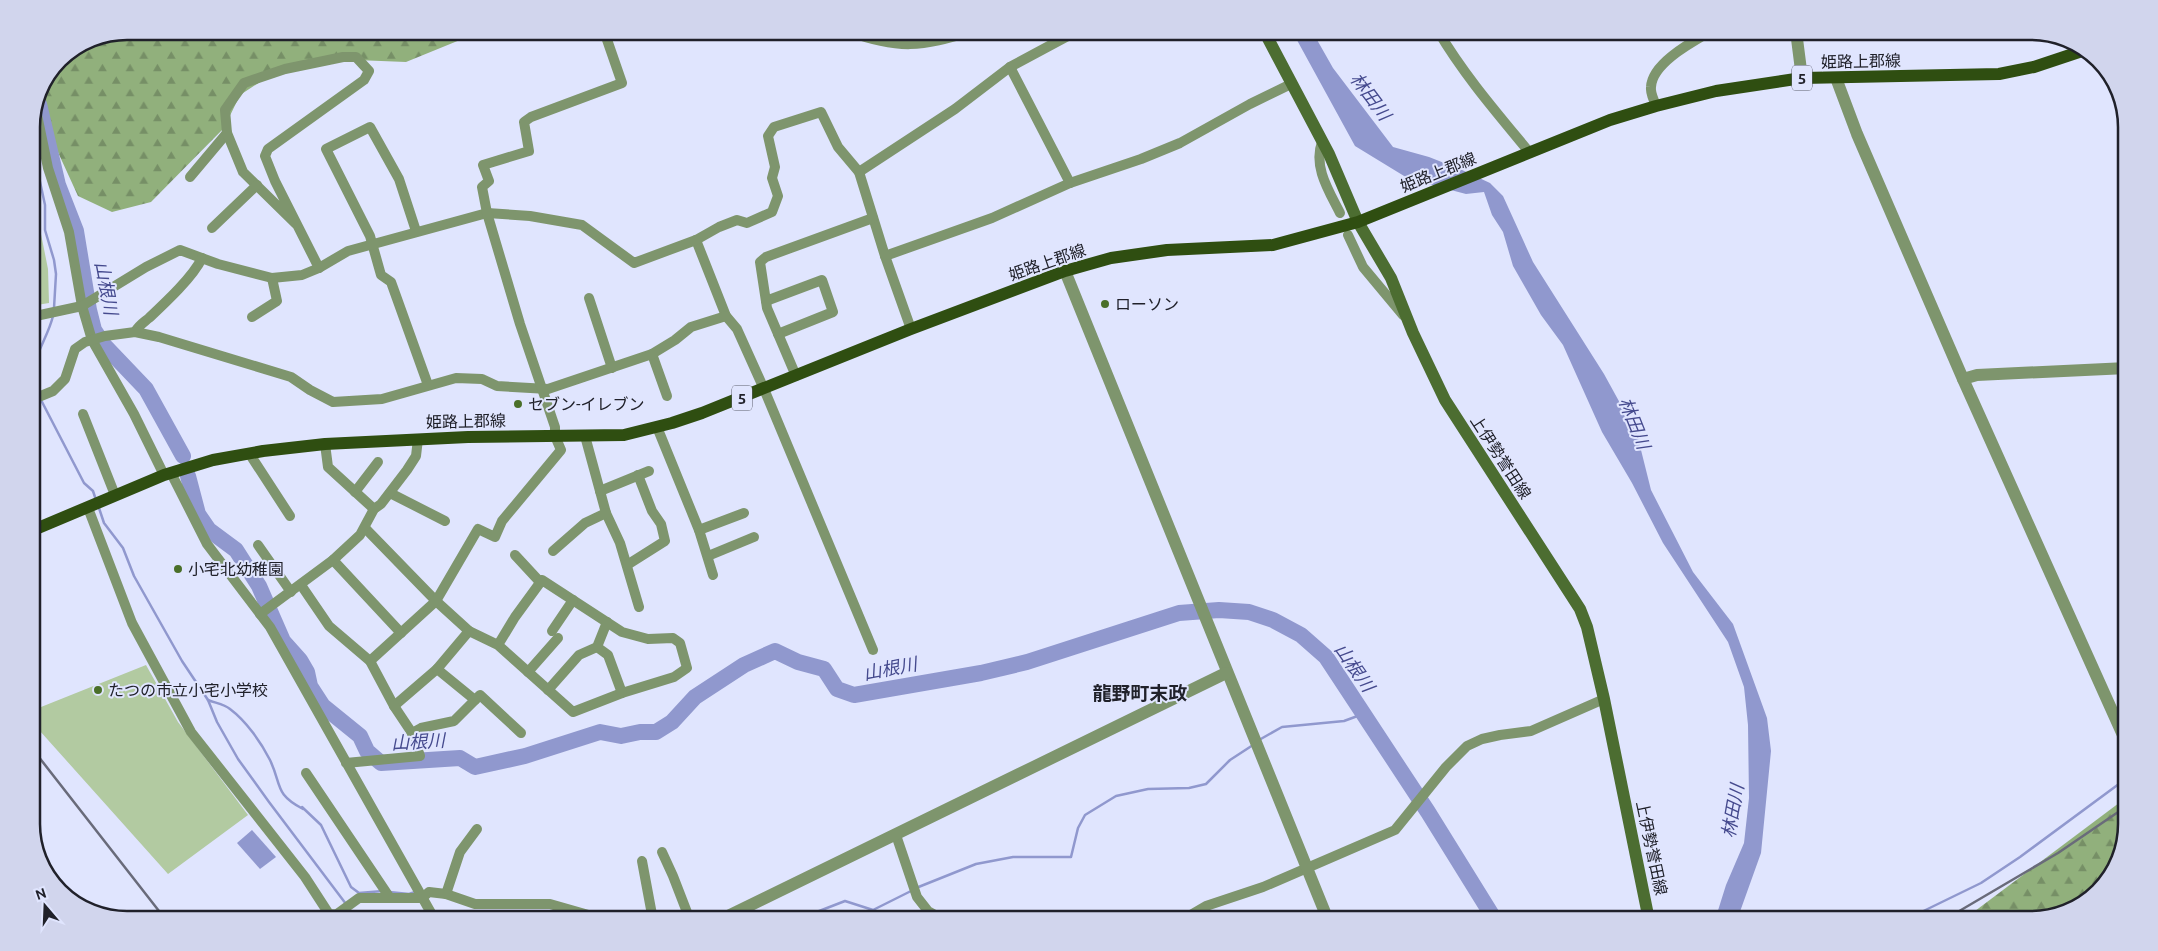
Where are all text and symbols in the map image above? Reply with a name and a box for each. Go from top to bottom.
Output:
street label: 姫路上郡線 [1821,51,1901,71]
road number: 5 [1792,66,1812,90]
water label: 林田川 [1347,68,1396,125]
street label: 姫路上郡線 [1398,149,1478,195]
street label: 姫路上郡線 [1006,240,1088,284]
water label: 山根川 [92,260,122,318]
place label: ローソン [1115,295,1179,313]
marker: ローソン [1099,298,1111,310]
road number: 5 [732,386,752,410]
water label: 林田川 [1616,394,1655,454]
place label: セブン-イレブン [528,395,645,413]
marker: セブン-イレブン [512,398,524,410]
street label: 姫路上郡線 [426,411,506,431]
street label: 上伊勢誉田線 [1467,412,1535,502]
place label: 小宅北幼稚園 [188,560,284,578]
marker: 小宅北幼稚園 [172,563,184,575]
water label: 山根川 [1331,639,1380,696]
water label: 山根川 [862,653,920,683]
place label: たつの市立小宅小学校 [108,681,268,699]
district label: 龍野町末政 [1092,682,1188,704]
marker: たつの市立小宅小学校 [92,684,104,696]
water label: 山根川 [391,729,447,752]
water label: 林田川 [1717,781,1747,839]
street label: 上伊勢誉田線 [1633,799,1671,897]
north arrow [20,881,70,931]
text: N [33,884,48,903]

